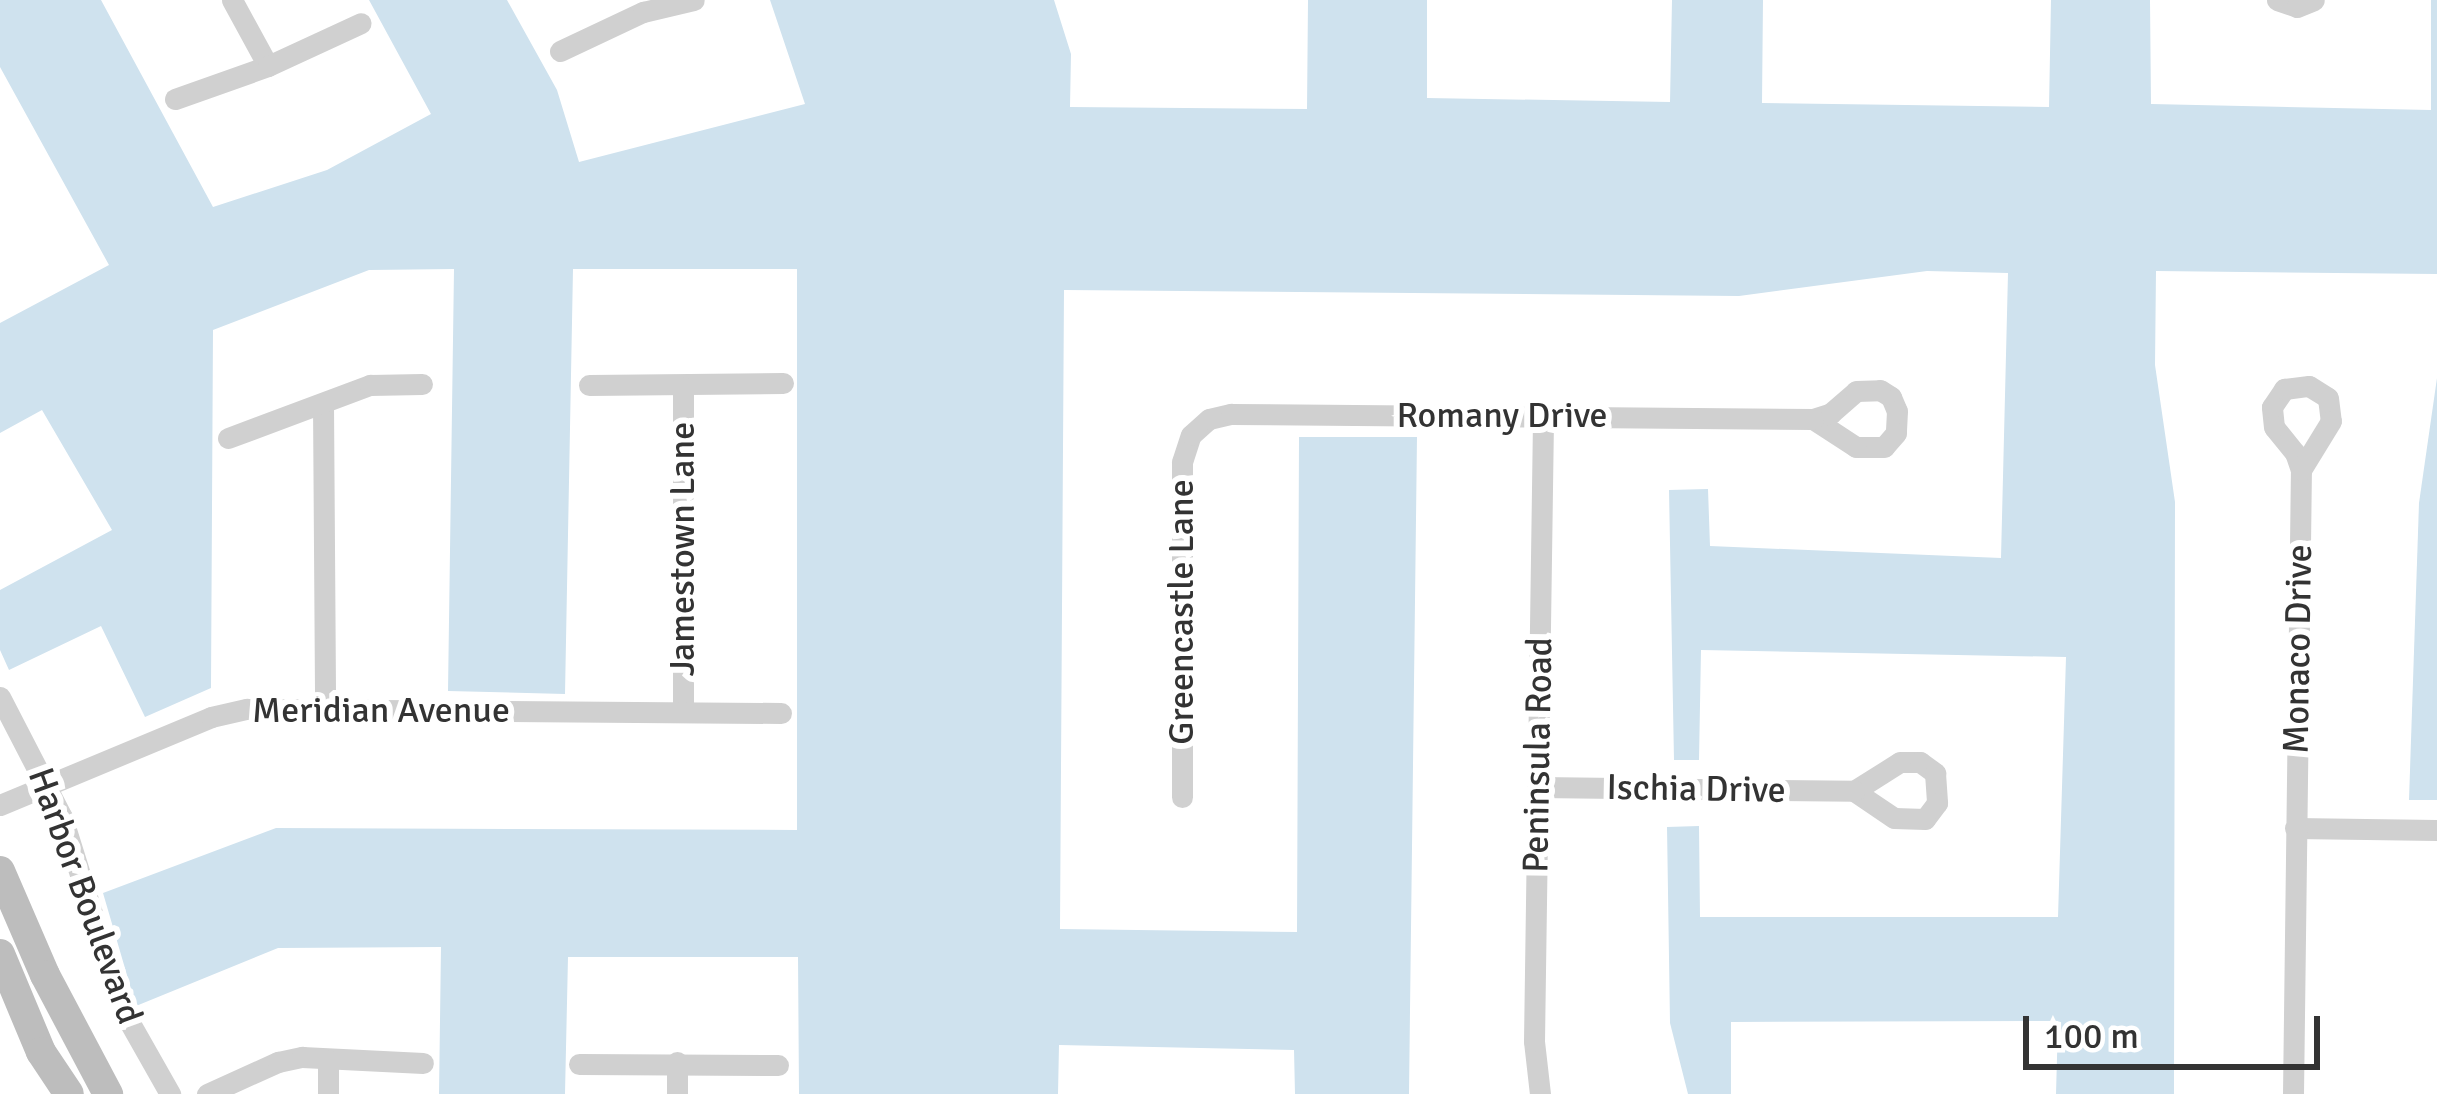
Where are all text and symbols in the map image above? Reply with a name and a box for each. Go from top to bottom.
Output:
street label: Romany Drive [1396,394,1608,438]
street label: Jamestown Lane [661,422,705,676]
street label: Greencastle Lane [1160,479,1204,745]
street label: Monaco Drive [2275,544,2321,754]
street label: Peninsula Road [1514,637,1562,873]
street label: Meridian Avenue [252,689,510,733]
street label: Harbor Boulevard [19,762,151,1030]
street label: Ischia Drive [1606,766,1786,812]
scale bar [2029,992,2326,1066]
text: 100 m [2044,1014,2139,1059]

